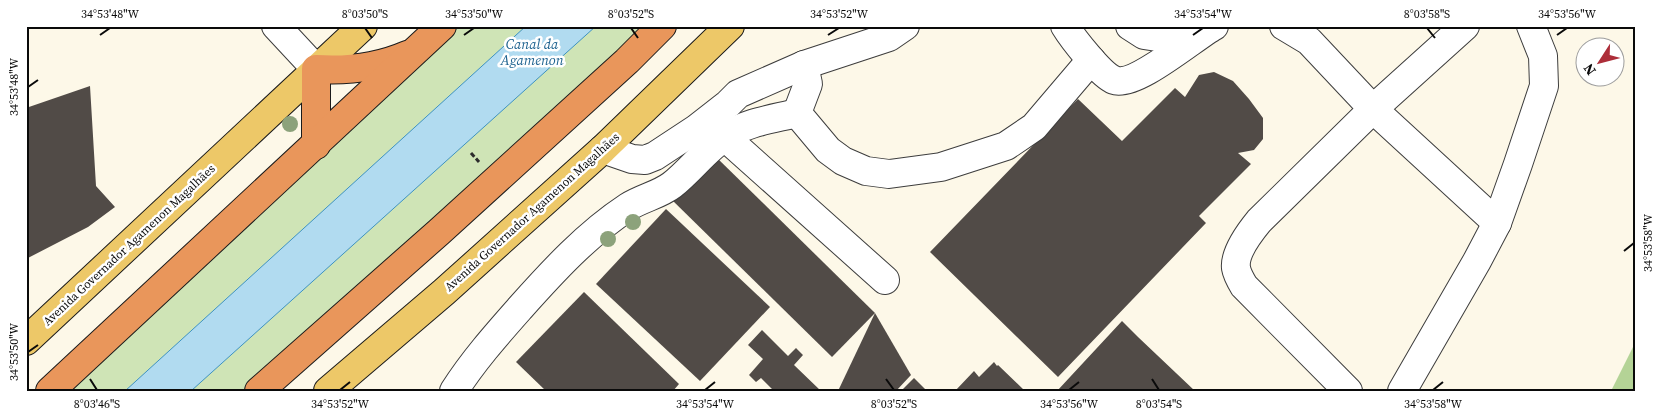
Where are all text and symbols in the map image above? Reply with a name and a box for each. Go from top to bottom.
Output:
text: 34°53'48"W [81,6,139,22]
text: 8°03'50"S [342,6,388,22]
text: 34°53'50"W [445,6,503,22]
text: 8°03'52"S [608,6,654,22]
text: 34°53'52"W [810,6,868,22]
text: 34°53'54"W [1174,6,1232,22]
text: 8°03'58"S [1404,6,1450,22]
text: 34°53'56"W [1538,6,1596,22]
water label: Canal da Agamenon [499,34,564,70]
north arrow [1574,38,1624,88]
text: 34°53'48"W [6,58,22,116]
text: N [1578,60,1601,80]
street label: Avenida Governador Agamenon Magalhães [441,129,623,295]
street label: Avenida Governador Agamenon Magalhães [40,161,218,329]
text: 34°53'58"W [1640,214,1656,272]
text: 34°53'50"W [6,323,22,381]
text: 8°03'46"S [74,396,120,412]
text: 34°53'52"W [311,396,369,412]
text: 34°53'54"W [676,396,734,412]
text: 8°03'52"S [871,396,917,412]
text: 34°53'56"W [1040,396,1098,412]
text: 8°03'54"S [1136,396,1182,412]
text: 34°53'58"W [1404,396,1462,412]

